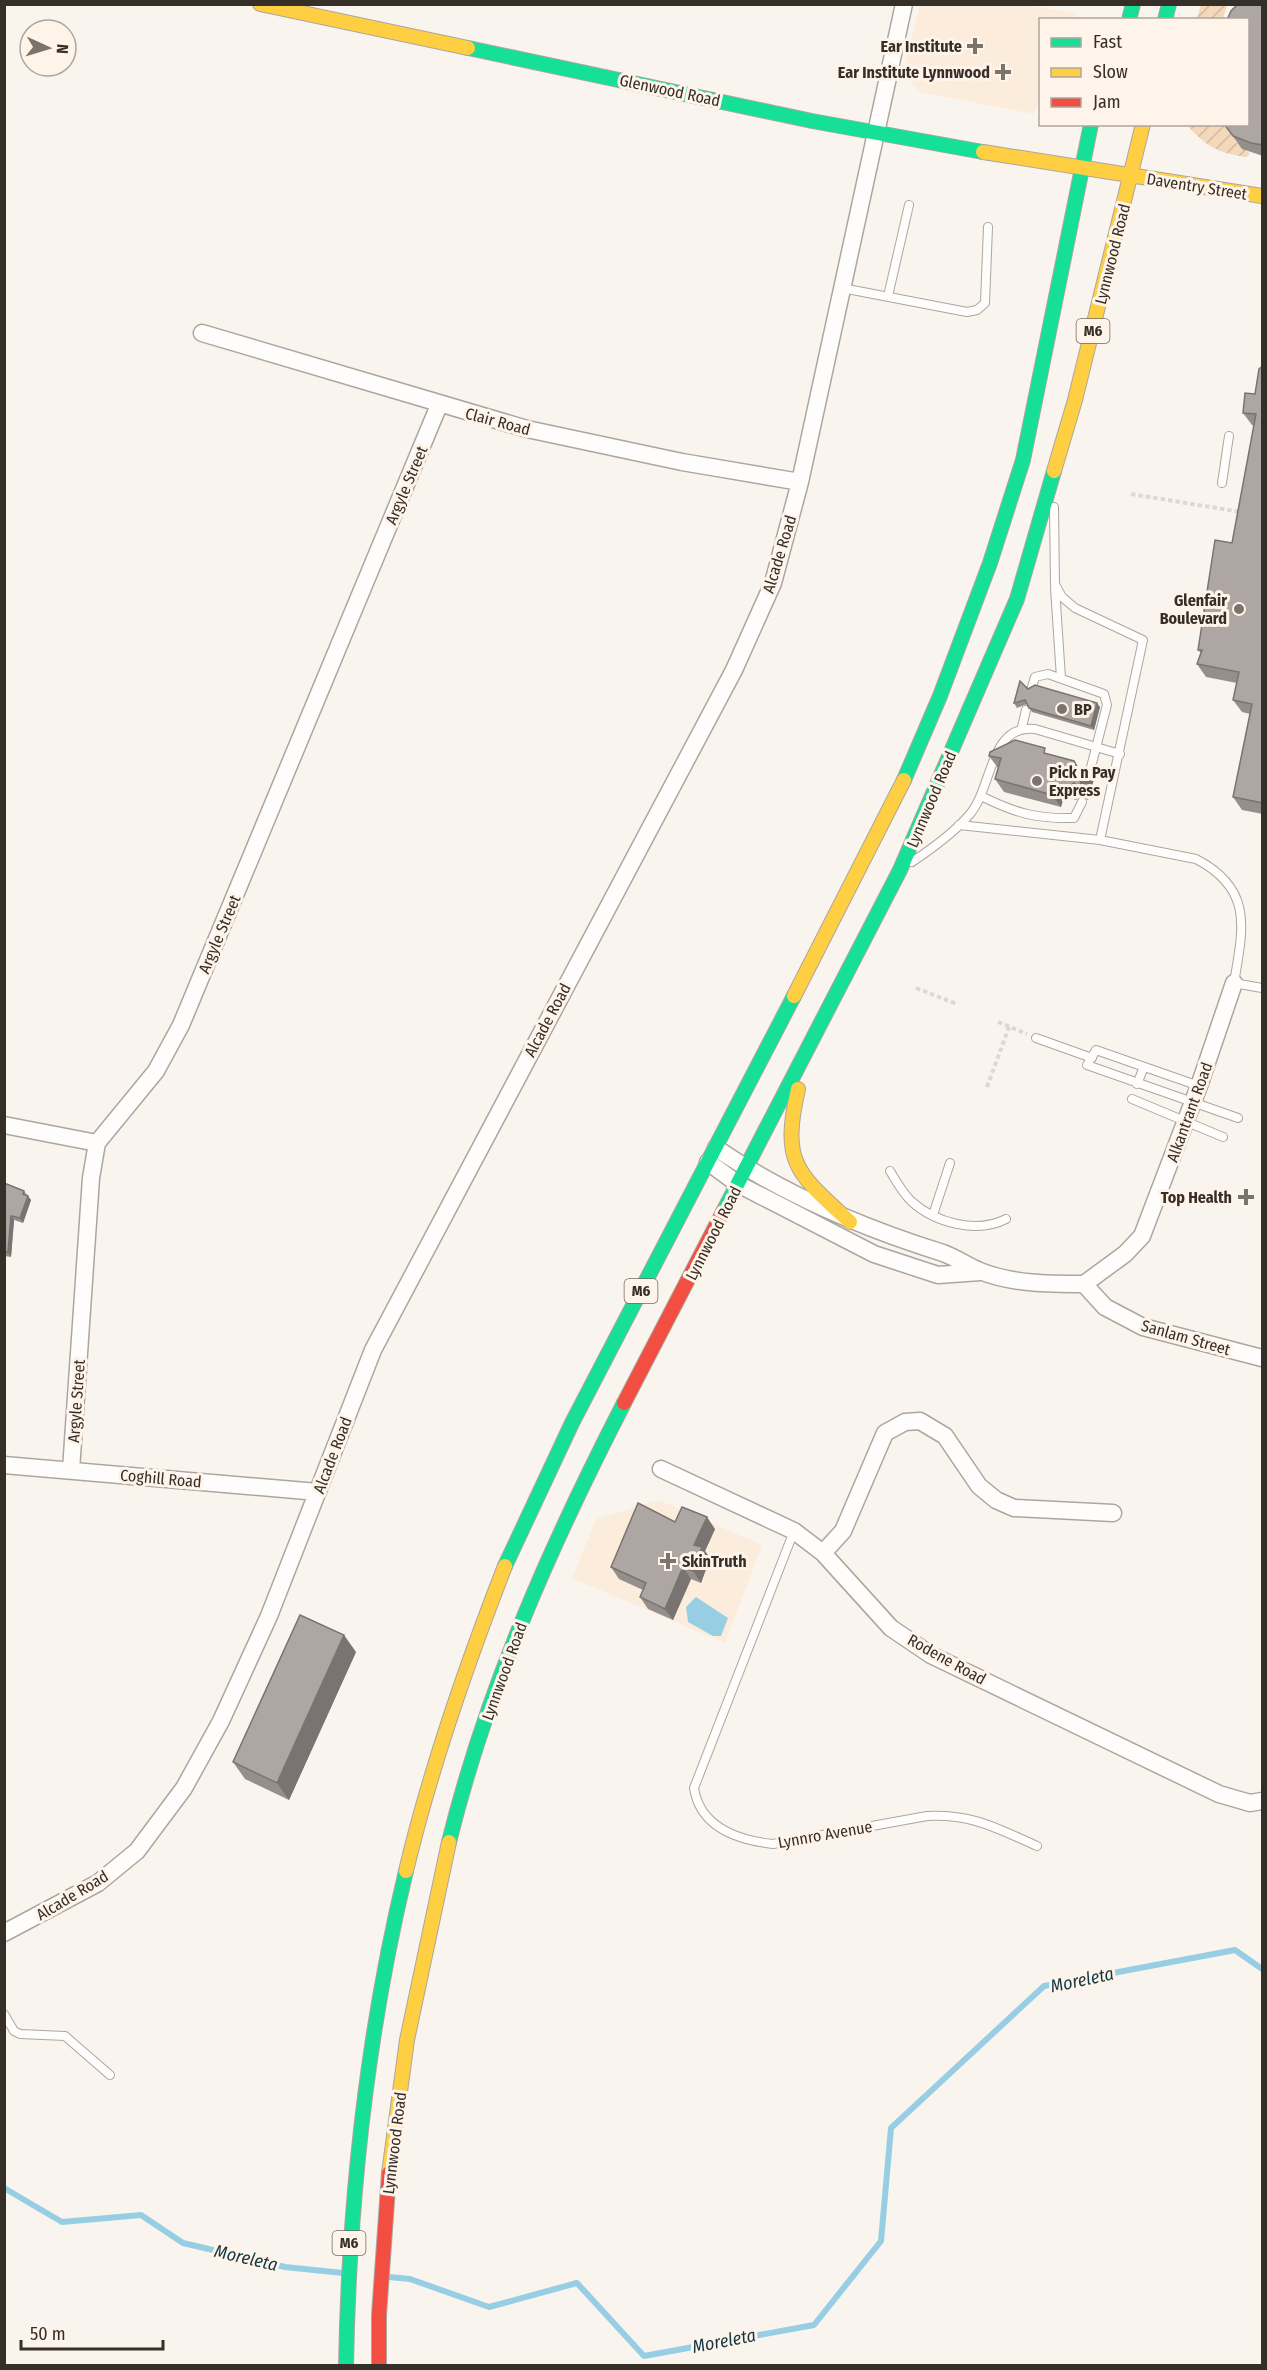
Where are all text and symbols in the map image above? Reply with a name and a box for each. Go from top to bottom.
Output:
north arrow [18,18,78,78]
legend [1039,18,1249,126]
text: Fast [1093,31,1122,53]
place label: Ear Institute [881,37,962,56]
marker: Ear Institute [966,37,984,55]
text: N [53,44,72,54]
text: Slow [1093,61,1128,83]
place label: Ear Institute Lynnwood [838,63,990,82]
marker: Ear Institute Lynnwood [994,63,1012,81]
street label: Glenwood Road [618,71,722,110]
text: Jam [1093,91,1121,113]
street label: Daventry Street [1145,169,1249,204]
street label: Lynnwood Road [1091,202,1134,306]
road number: M6 [1076,319,1110,343]
street label: Clair Road [463,404,532,439]
street label: Argyle Street [381,442,432,527]
street label: Alcade Road [759,513,800,595]
place label: Glenfair Boulevard [1160,591,1227,628]
marker: Glenfair Boulevard [1232,602,1246,616]
place label: BP [1074,700,1092,719]
marker: BP [1055,702,1069,716]
street label: Lynnwood Road [903,748,960,850]
place label: Pick n Pay Express [1049,763,1116,800]
marker: Pick n Pay Express [1030,774,1044,788]
street label: Argyle Street [194,891,245,976]
street label: Alcade Road [520,980,575,1060]
street label: Alkantrant Road [1163,1060,1216,1165]
street label: Lynnwood Road [682,1183,745,1283]
place label: Top Health [1161,1188,1232,1207]
marker: Top Health [1237,1188,1255,1206]
road number: M6 [624,1279,658,1303]
street label: Sanlam Street [1139,1316,1233,1359]
street label: Argyle Street [64,1358,89,1443]
street label: Alcade Road [309,1414,356,1496]
street label: Coghill Road [119,1465,202,1492]
marker: SkinTruth [659,1552,677,1570]
place label: SkinTruth [682,1552,747,1571]
street label: Lynnwood Road [478,1620,531,1723]
street label: Rodene Road [904,1630,989,1689]
street label: Lynnro Avenue [776,1817,874,1852]
street label: Alcade Road [33,1867,112,1924]
water label: Moreleta [1048,1963,1116,1997]
street label: Lynnwood Road [379,2091,410,2195]
road number: M6 [332,2231,366,2255]
water label: Moreleta [212,2240,280,2276]
scale bar [21,2313,164,2351]
text: 50 m [30,2323,66,2345]
water label: Moreleta [690,2324,758,2358]

